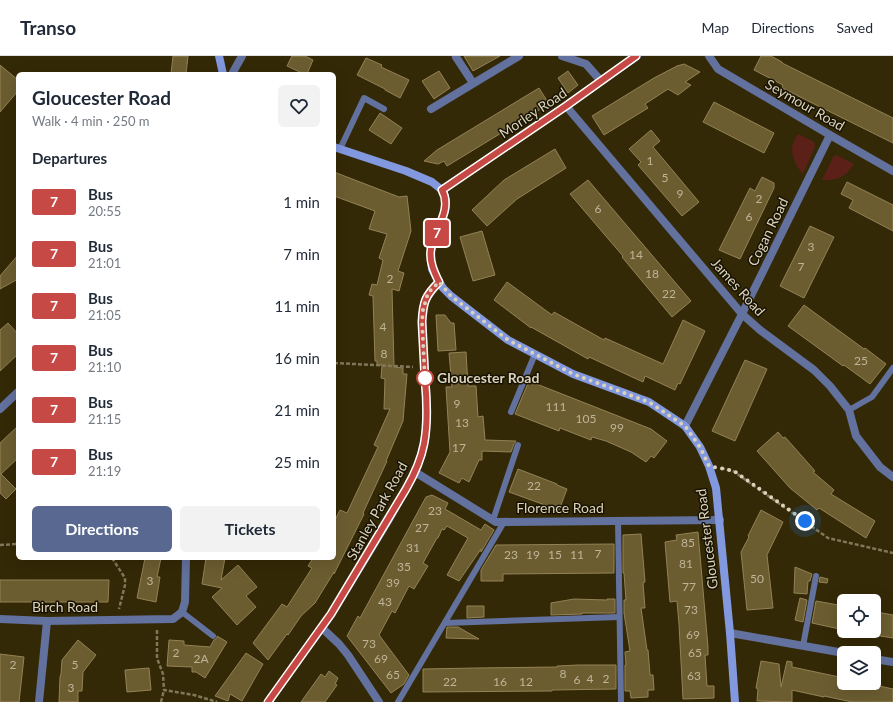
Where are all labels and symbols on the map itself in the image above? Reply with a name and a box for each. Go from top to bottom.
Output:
street label: Seymour Road [763,75,848,134]
street label: Morley Road [496,84,570,141]
house number: 1 [647,153,654,168]
house number: 5 [662,170,669,185]
house number: 9 [677,186,684,201]
house number: 2 [756,191,763,206]
street label: Cogan Road [744,195,791,269]
house number: 6 [595,201,602,216]
house number: 6 [746,209,753,224]
line badge: 7 [424,220,450,246]
house number: 3 [808,239,815,254]
house number: 14 [629,247,643,262]
street label: James Road [708,254,769,319]
house number: 7 [798,259,805,274]
house number: 18 [645,266,659,281]
house number: 2 [387,271,394,286]
house number: 22 [662,286,676,301]
house number: 4 [380,319,387,334]
house number: 8 [381,346,388,361]
house number: 25 [854,353,868,368]
marker: Gloucester Road [416,369,434,387]
place label: Gloucester Road [437,369,539,386]
house number: 9 [454,396,461,411]
house number: 111 [546,399,566,414]
house number: 105 [576,411,596,426]
house number: 13 [455,415,469,430]
house number: 99 [610,420,624,435]
house number: 17 [452,440,466,455]
street label: Stanley Park Road [342,459,411,563]
house number: 22 [527,478,541,493]
street label: Gloucester Road [692,488,721,590]
street label: Florence Road [516,499,604,516]
house number: 23 [428,503,442,518]
your location [795,511,815,531]
house number: 27 [415,520,429,535]
house number: 85 [681,535,695,550]
house number: 31 [406,540,420,555]
house number: 7 [595,546,602,561]
house number: 23 [504,547,518,562]
house number: 19 [526,547,540,562]
house number: 15 [548,547,562,562]
house number: 11 [570,547,584,562]
house number: 81 [679,556,693,571]
house number: 35 [397,559,411,574]
house number: 50 [750,571,764,586]
house number: 3 [147,573,154,588]
house number: 39 [386,575,400,590]
house number: 77 [682,579,696,594]
house number: 43 [378,594,392,609]
street label: Birch Road [32,598,98,615]
house number: 73 [684,602,698,617]
house number: 69 [686,627,700,642]
house number: 73 [362,636,376,651]
house number: 2 [173,645,180,660]
house number: 65 [688,645,702,660]
house number: 2A [193,651,209,666]
house number: 69 [374,651,388,666]
house number: 2 [10,657,17,672]
house number: 5 [72,657,79,672]
house number: 8 [560,666,567,681]
house number: 65 [386,667,400,682]
house number: 63 [687,668,701,683]
house number: 4 [587,671,594,686]
house number: 2 [603,671,610,686]
house number: 6 [574,672,581,687]
house number: 22 [443,674,457,689]
house number: 16 [493,674,507,689]
house number: 12 [519,674,533,689]
house number: 3 [68,680,75,695]

